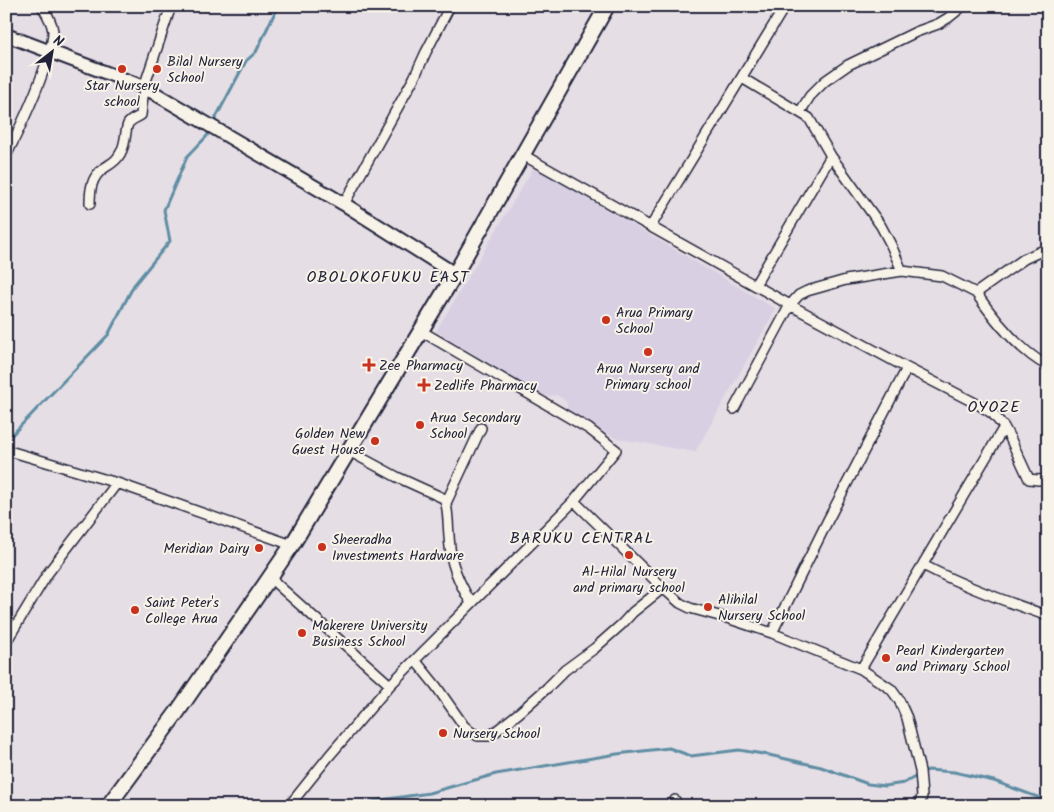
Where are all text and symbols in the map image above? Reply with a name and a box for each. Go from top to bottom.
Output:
north arrow [28,28,78,78]
text: N [49,30,68,54]
place label: Bilal Nursery School [167,51,243,89]
marker: Star Nursery school [116,63,128,75]
marker: Bilal Nursery School [151,63,163,75]
place label: Star Nursery school [85,75,159,113]
district label: OBOLOKOFUKU EAST [306,265,470,290]
place label: Arua Primary School [616,302,693,340]
marker: Arua Primary School [600,314,612,326]
marker: Arua Nursery and Primary school [642,346,654,358]
place label: Zee Pharmacy [379,355,463,377]
place label: Arua Nursery and Primary school [597,358,701,396]
marker: Zee Pharmacy [363,359,375,371]
place label: Zedlife Pharmacy [434,375,537,397]
marker: Zedlife Pharmacy [418,379,430,391]
district label: OYOZE [967,395,1021,420]
place label: Arua Secondary School [430,407,521,445]
marker: Arua Secondary School [414,419,426,431]
place label: Golden New Guest House [292,423,366,461]
marker: Golden New Guest House [369,435,381,447]
district label: BARUKU CENTRAL [510,526,654,551]
place label: Sheeradha Investments Hardware [332,529,464,567]
place label: Meridian Dairy [164,538,249,560]
marker: Sheeradha Investments Hardware [316,541,328,553]
marker: Meridian Dairy [253,542,265,554]
marker: Al-Hilal Nursery and primary school [623,549,635,561]
place label: Al-Hilal Nursery and primary school [573,561,685,599]
place label: Alihilal Nursery School [718,589,806,627]
place label: Saint Peter's College Arua [145,592,219,630]
marker: Alihilal Nursery School [702,601,714,613]
marker: Saint Peter's College Arua [129,604,141,616]
place label: Makerere University Business School [312,615,428,653]
marker: Makerere University Business School [296,627,308,639]
place label: Pearl Kindergarten and Primary School [896,640,1011,678]
marker: Pearl Kindergarten and Primary School [880,652,892,664]
place label: Nursery School [453,723,541,745]
marker: Nursery School [437,727,449,739]

